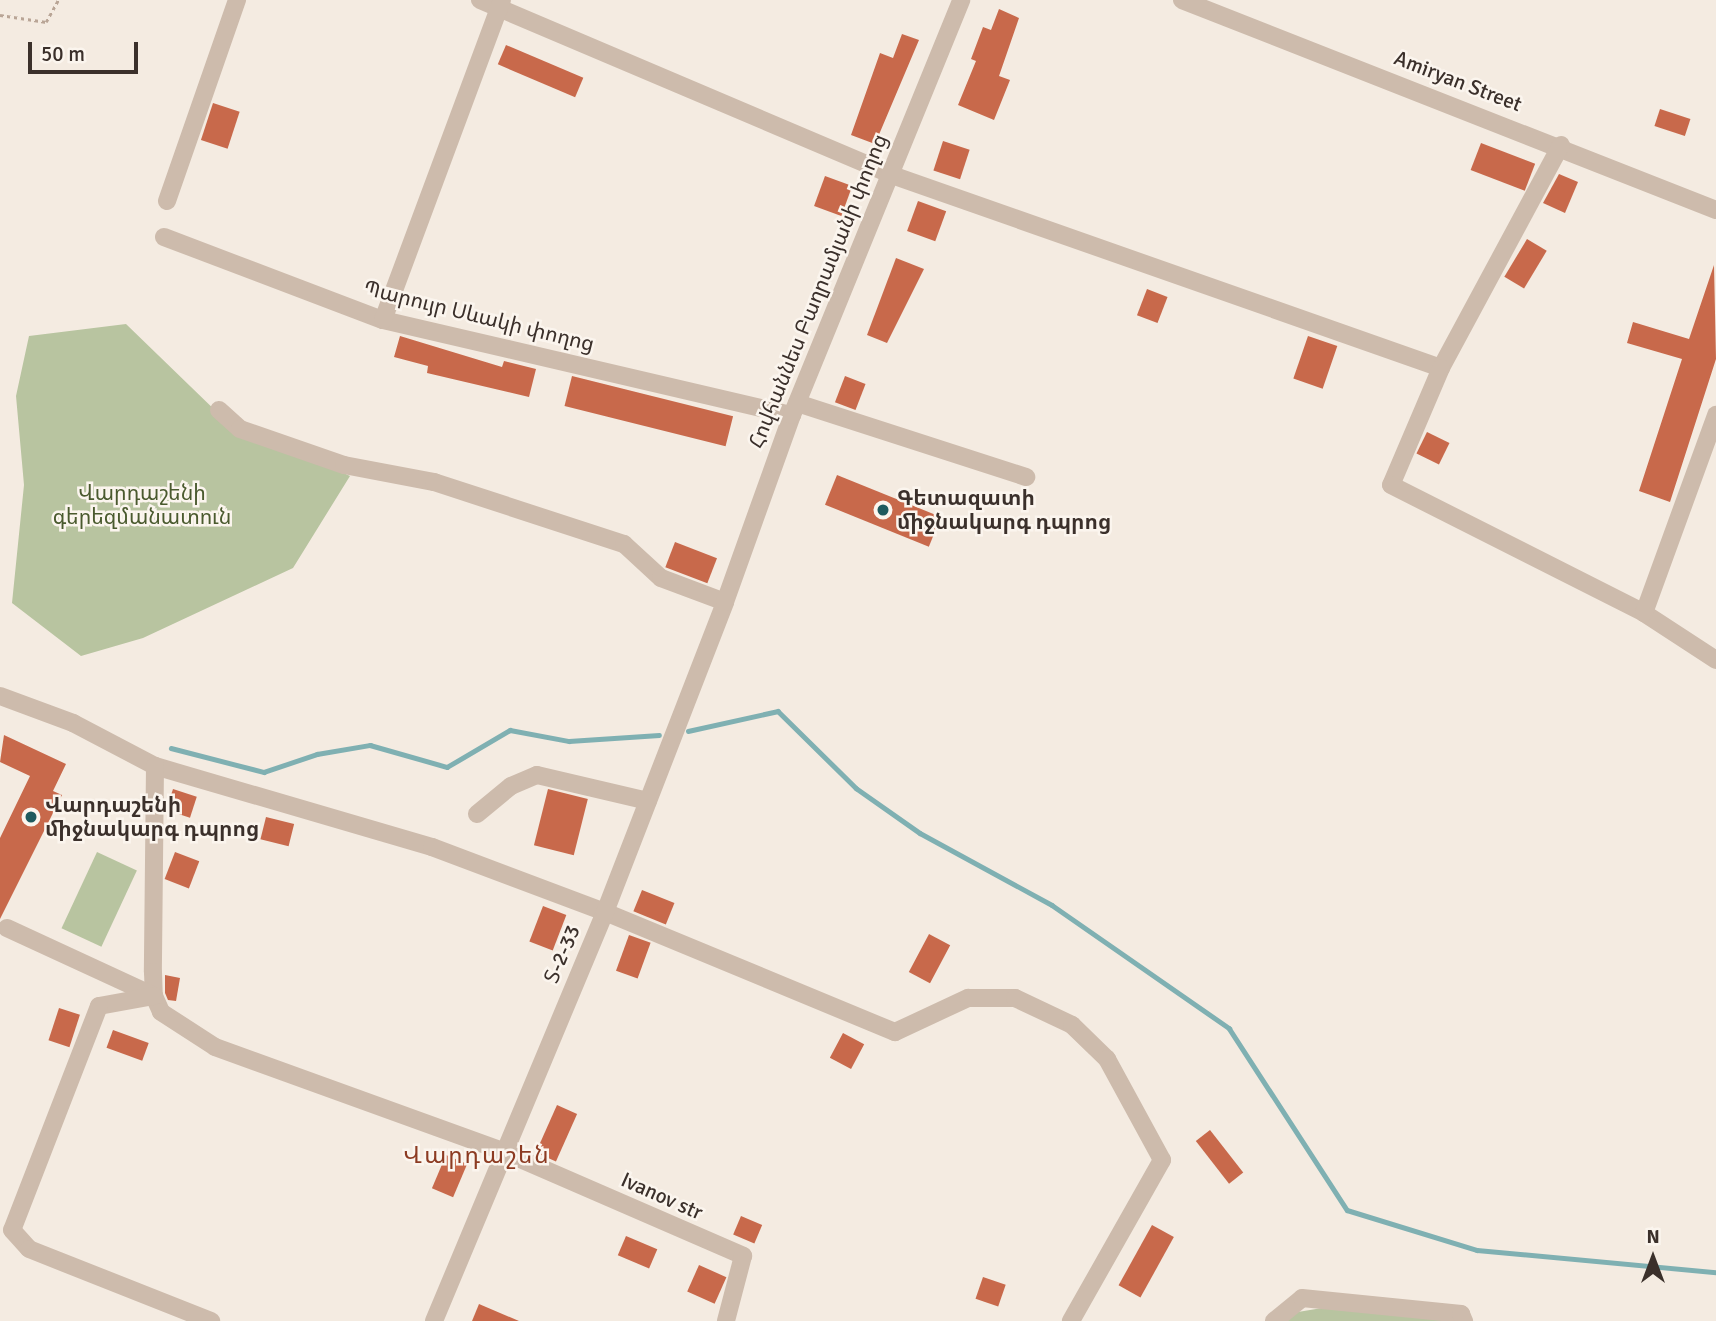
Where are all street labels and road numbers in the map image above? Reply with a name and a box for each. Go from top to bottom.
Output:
street label: Amiryan Street [1391,45,1525,117]
street label: Հովհաննես Բաղրամյանի փողոց [743,130,893,452]
street label: Պարույր Սևակի փողոց [361,275,597,357]
street label: Տ-2-33 [539,921,585,987]
street label: Ivanov str [617,1167,707,1225]

